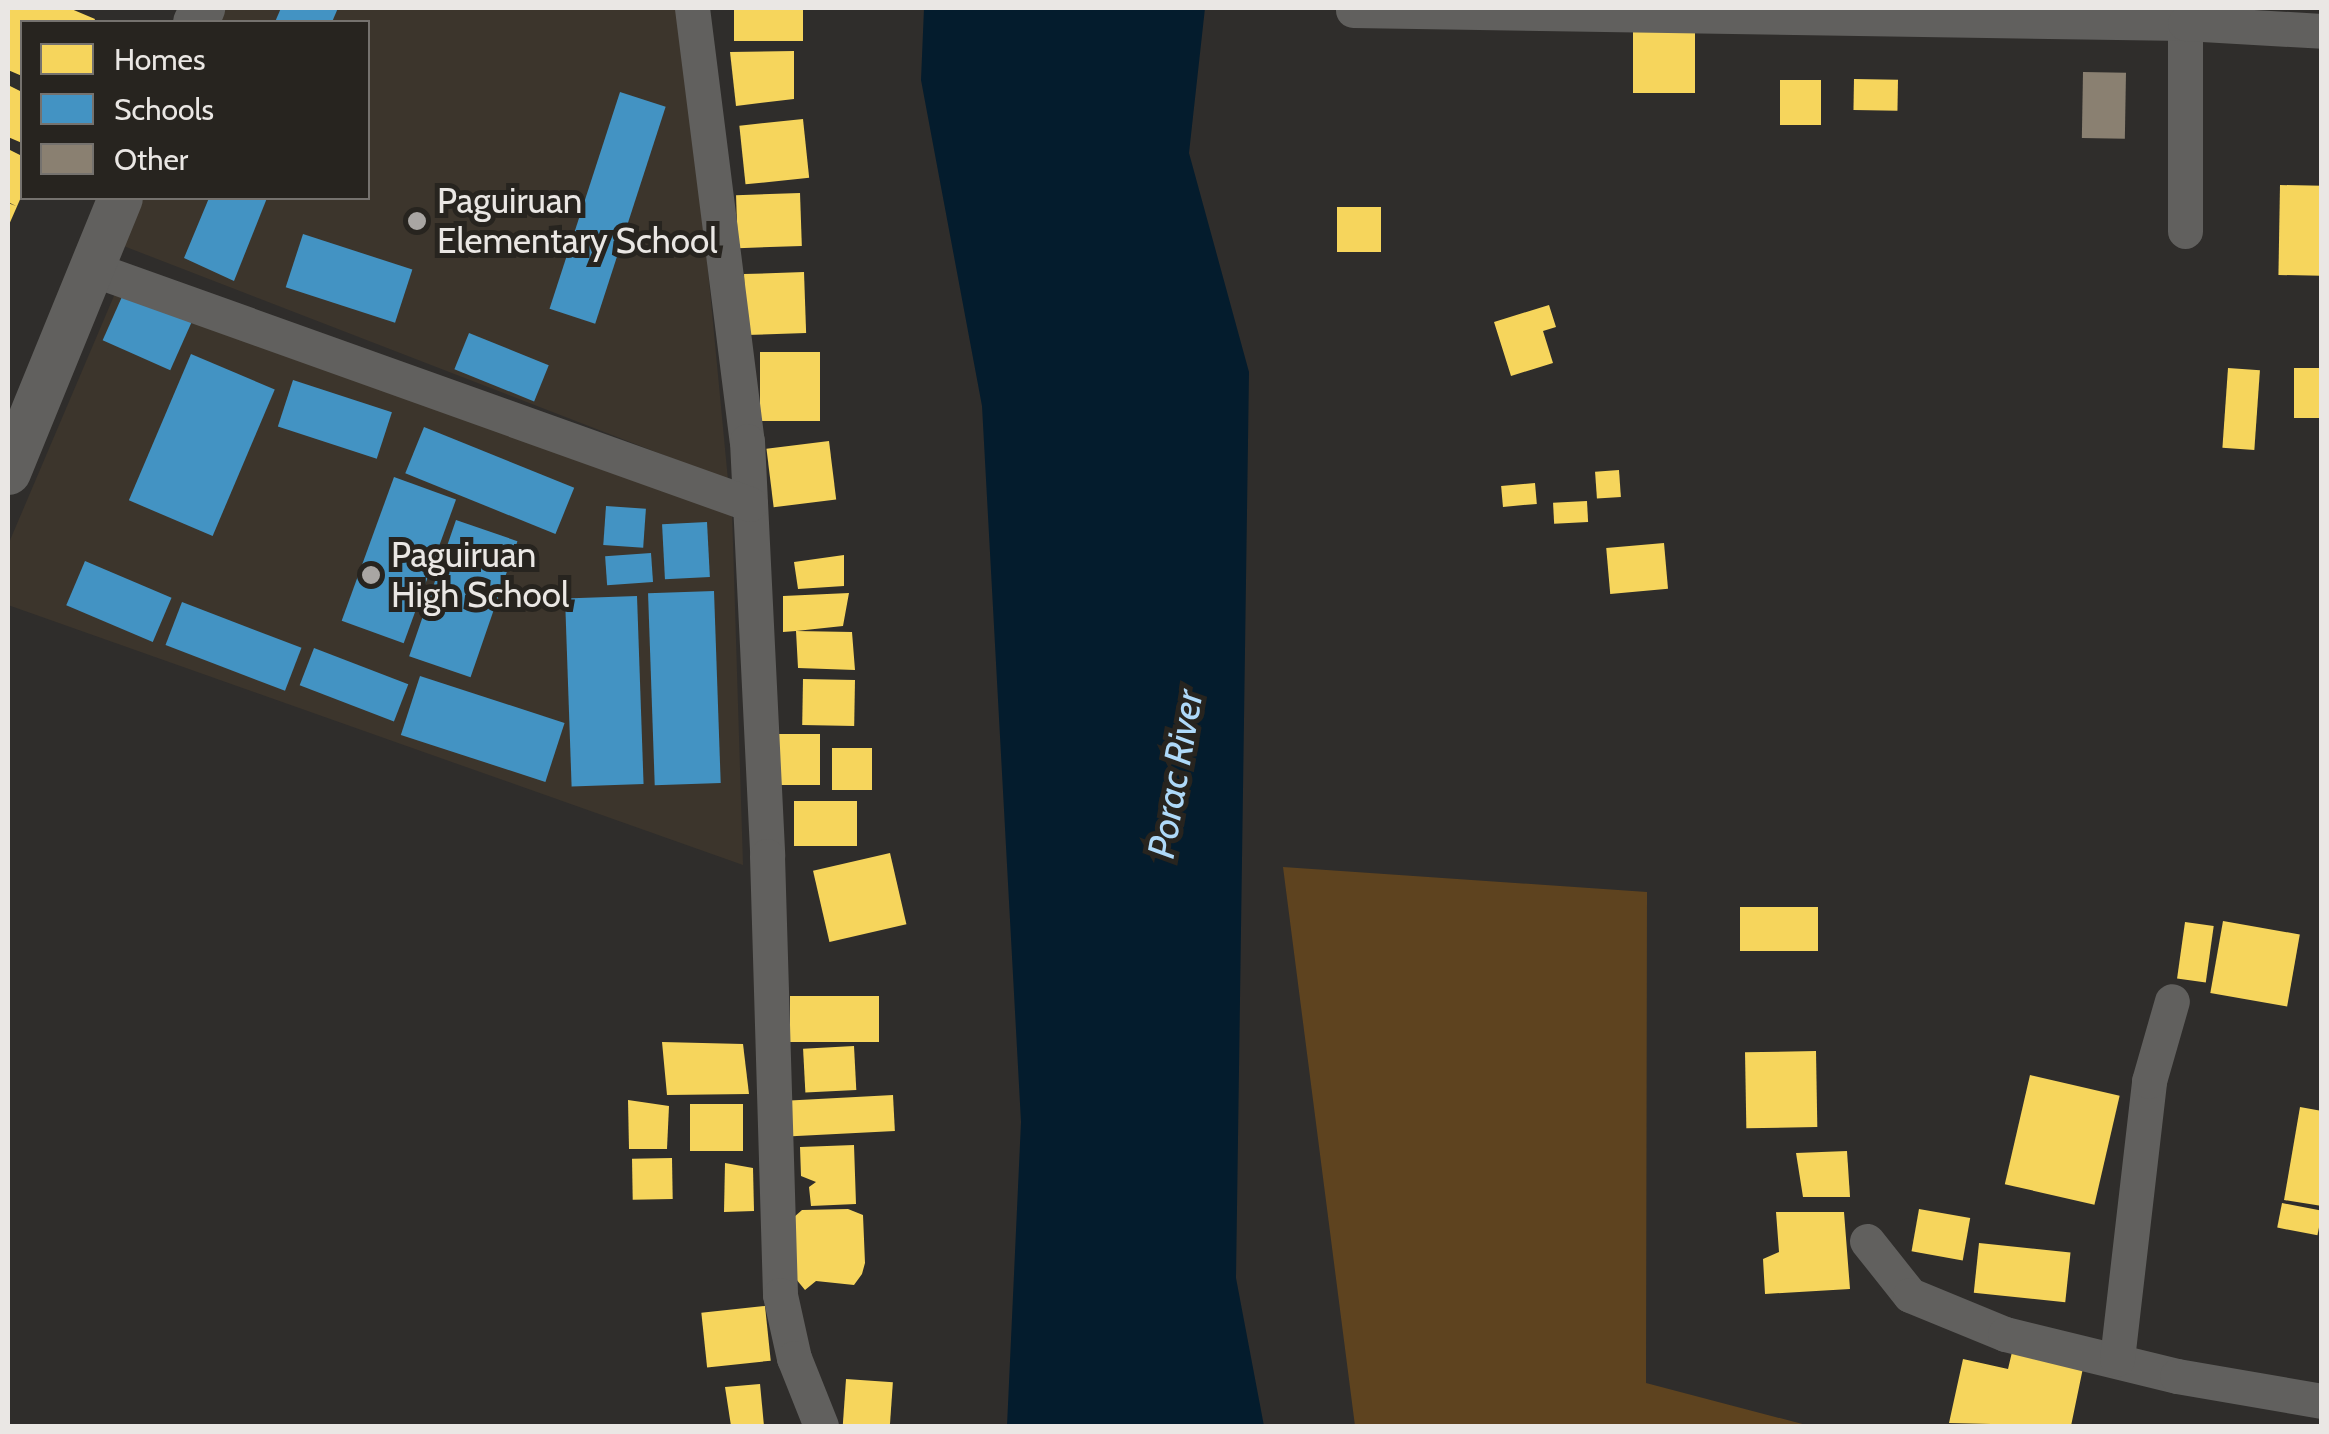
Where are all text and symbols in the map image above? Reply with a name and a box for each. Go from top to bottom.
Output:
legend [20,20,370,200]
text: Homes [114,41,205,78]
text: Schools [114,91,214,128]
text: Other [114,141,188,178]
place label: Paguiruan Elementary School [437,180,718,262]
marker: Paguiruan Elementary School [406,210,428,232]
place label: Paguiruan High School [391,534,569,616]
marker: Paguiruan High School [360,564,382,586]
water label: Porac River [1138,686,1212,862]

